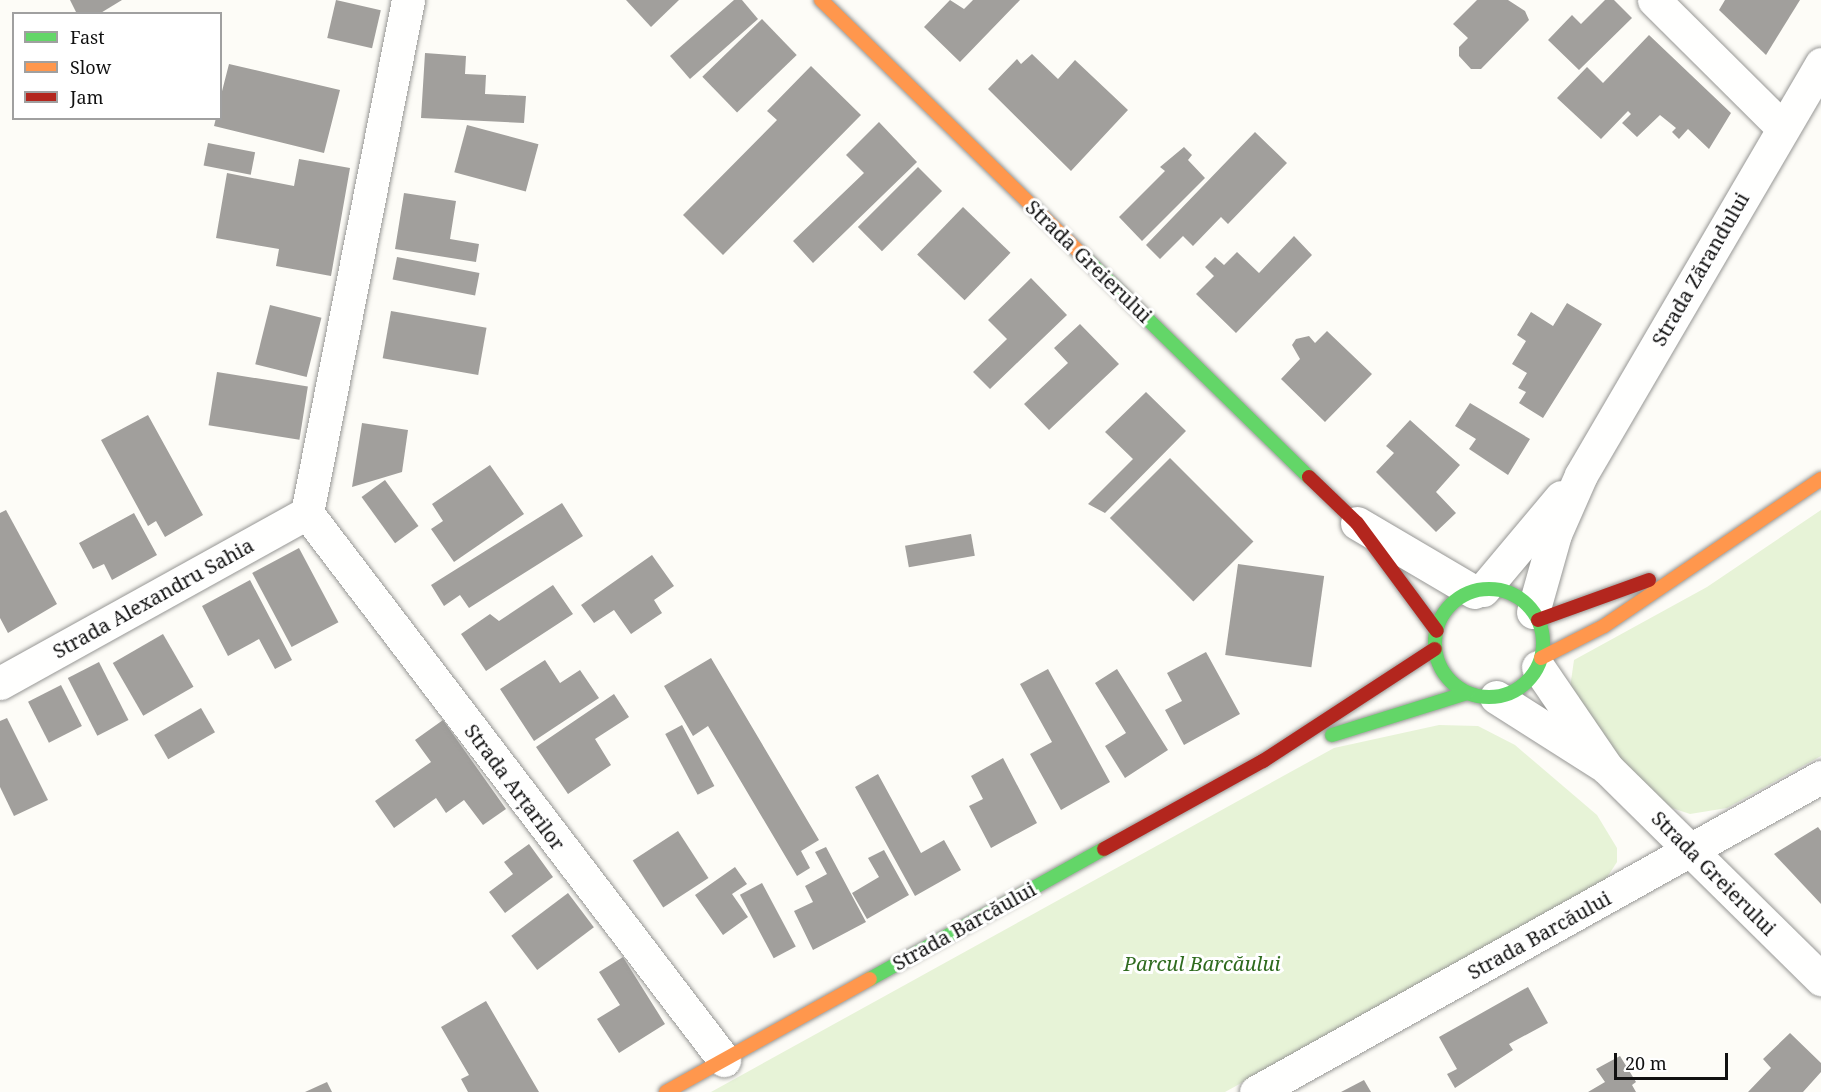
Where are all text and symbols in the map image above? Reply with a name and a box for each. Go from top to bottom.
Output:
legend [12,12,222,120]
text: Fast [70,25,105,49]
text: Slow [70,55,111,79]
text: Jam [70,85,104,109]
street label: Strada Zărandului [1646,188,1754,350]
street label: Strada Greierului [1021,195,1157,327]
street label: Strada Alexandru Sahia [48,533,258,663]
street label: Strada Arțarilor [460,719,570,855]
street label: Strada Greierului [1647,806,1781,940]
street label: Strada Barcăului [888,877,1040,975]
street label: Strada Barcăului [1463,886,1615,984]
park label: Parcul Barcăului [1124,951,1280,975]
scale bar [1617,1041,1731,1079]
text: 20 m [1625,1051,1667,1075]

